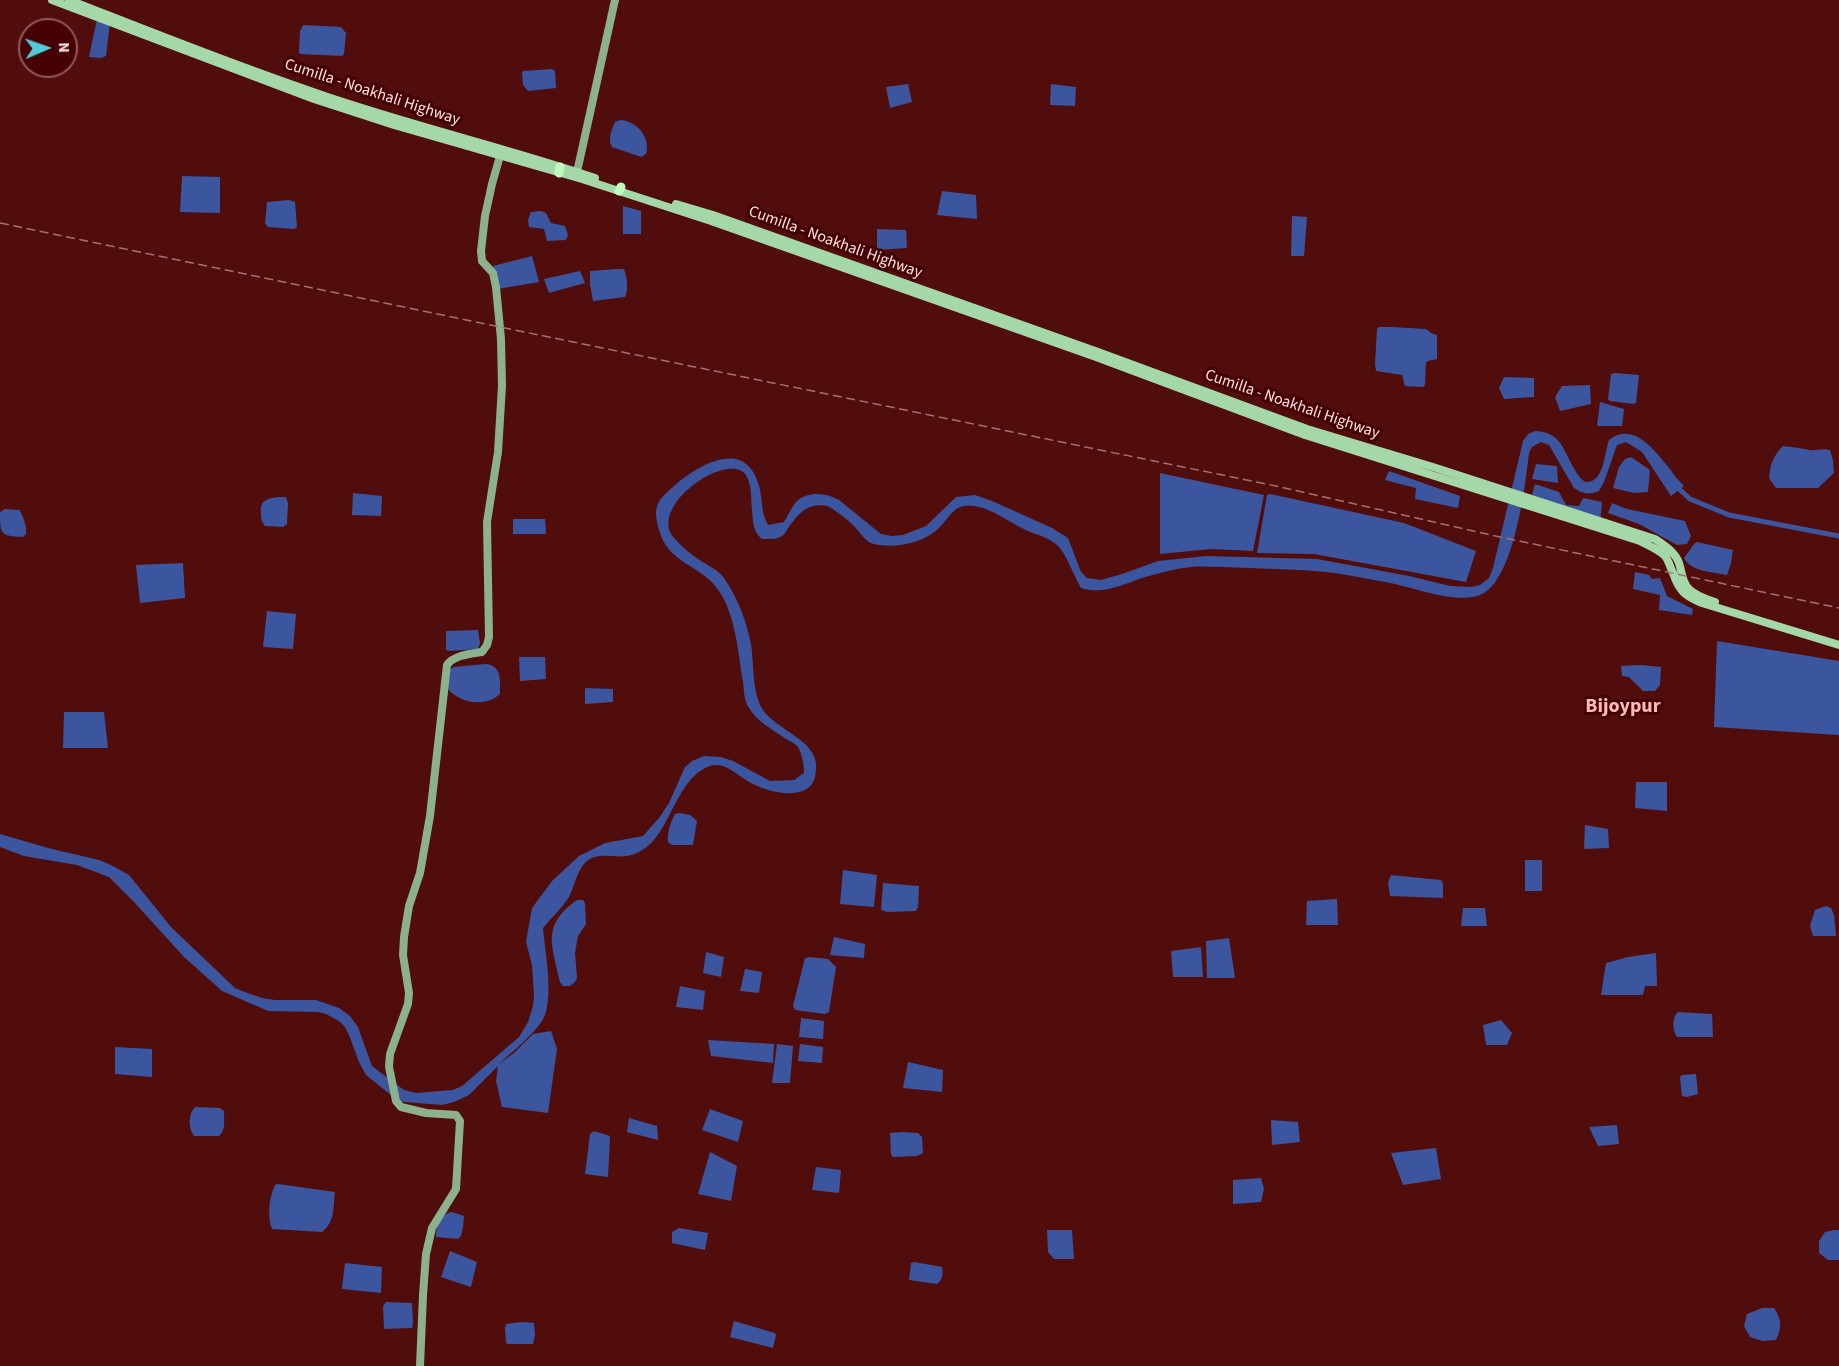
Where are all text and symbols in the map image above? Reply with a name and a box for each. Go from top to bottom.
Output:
north arrow [18,18,78,78]
text: N [53,42,75,53]
street label: Cumilla - Noakhali Highway [282,56,462,130]
street label: Cumilla - Noakhali Highway [746,203,924,283]
street label: Cumilla - Noakhali Highway [1202,366,1382,444]
district label: Bijoypur [1585,696,1661,720]

